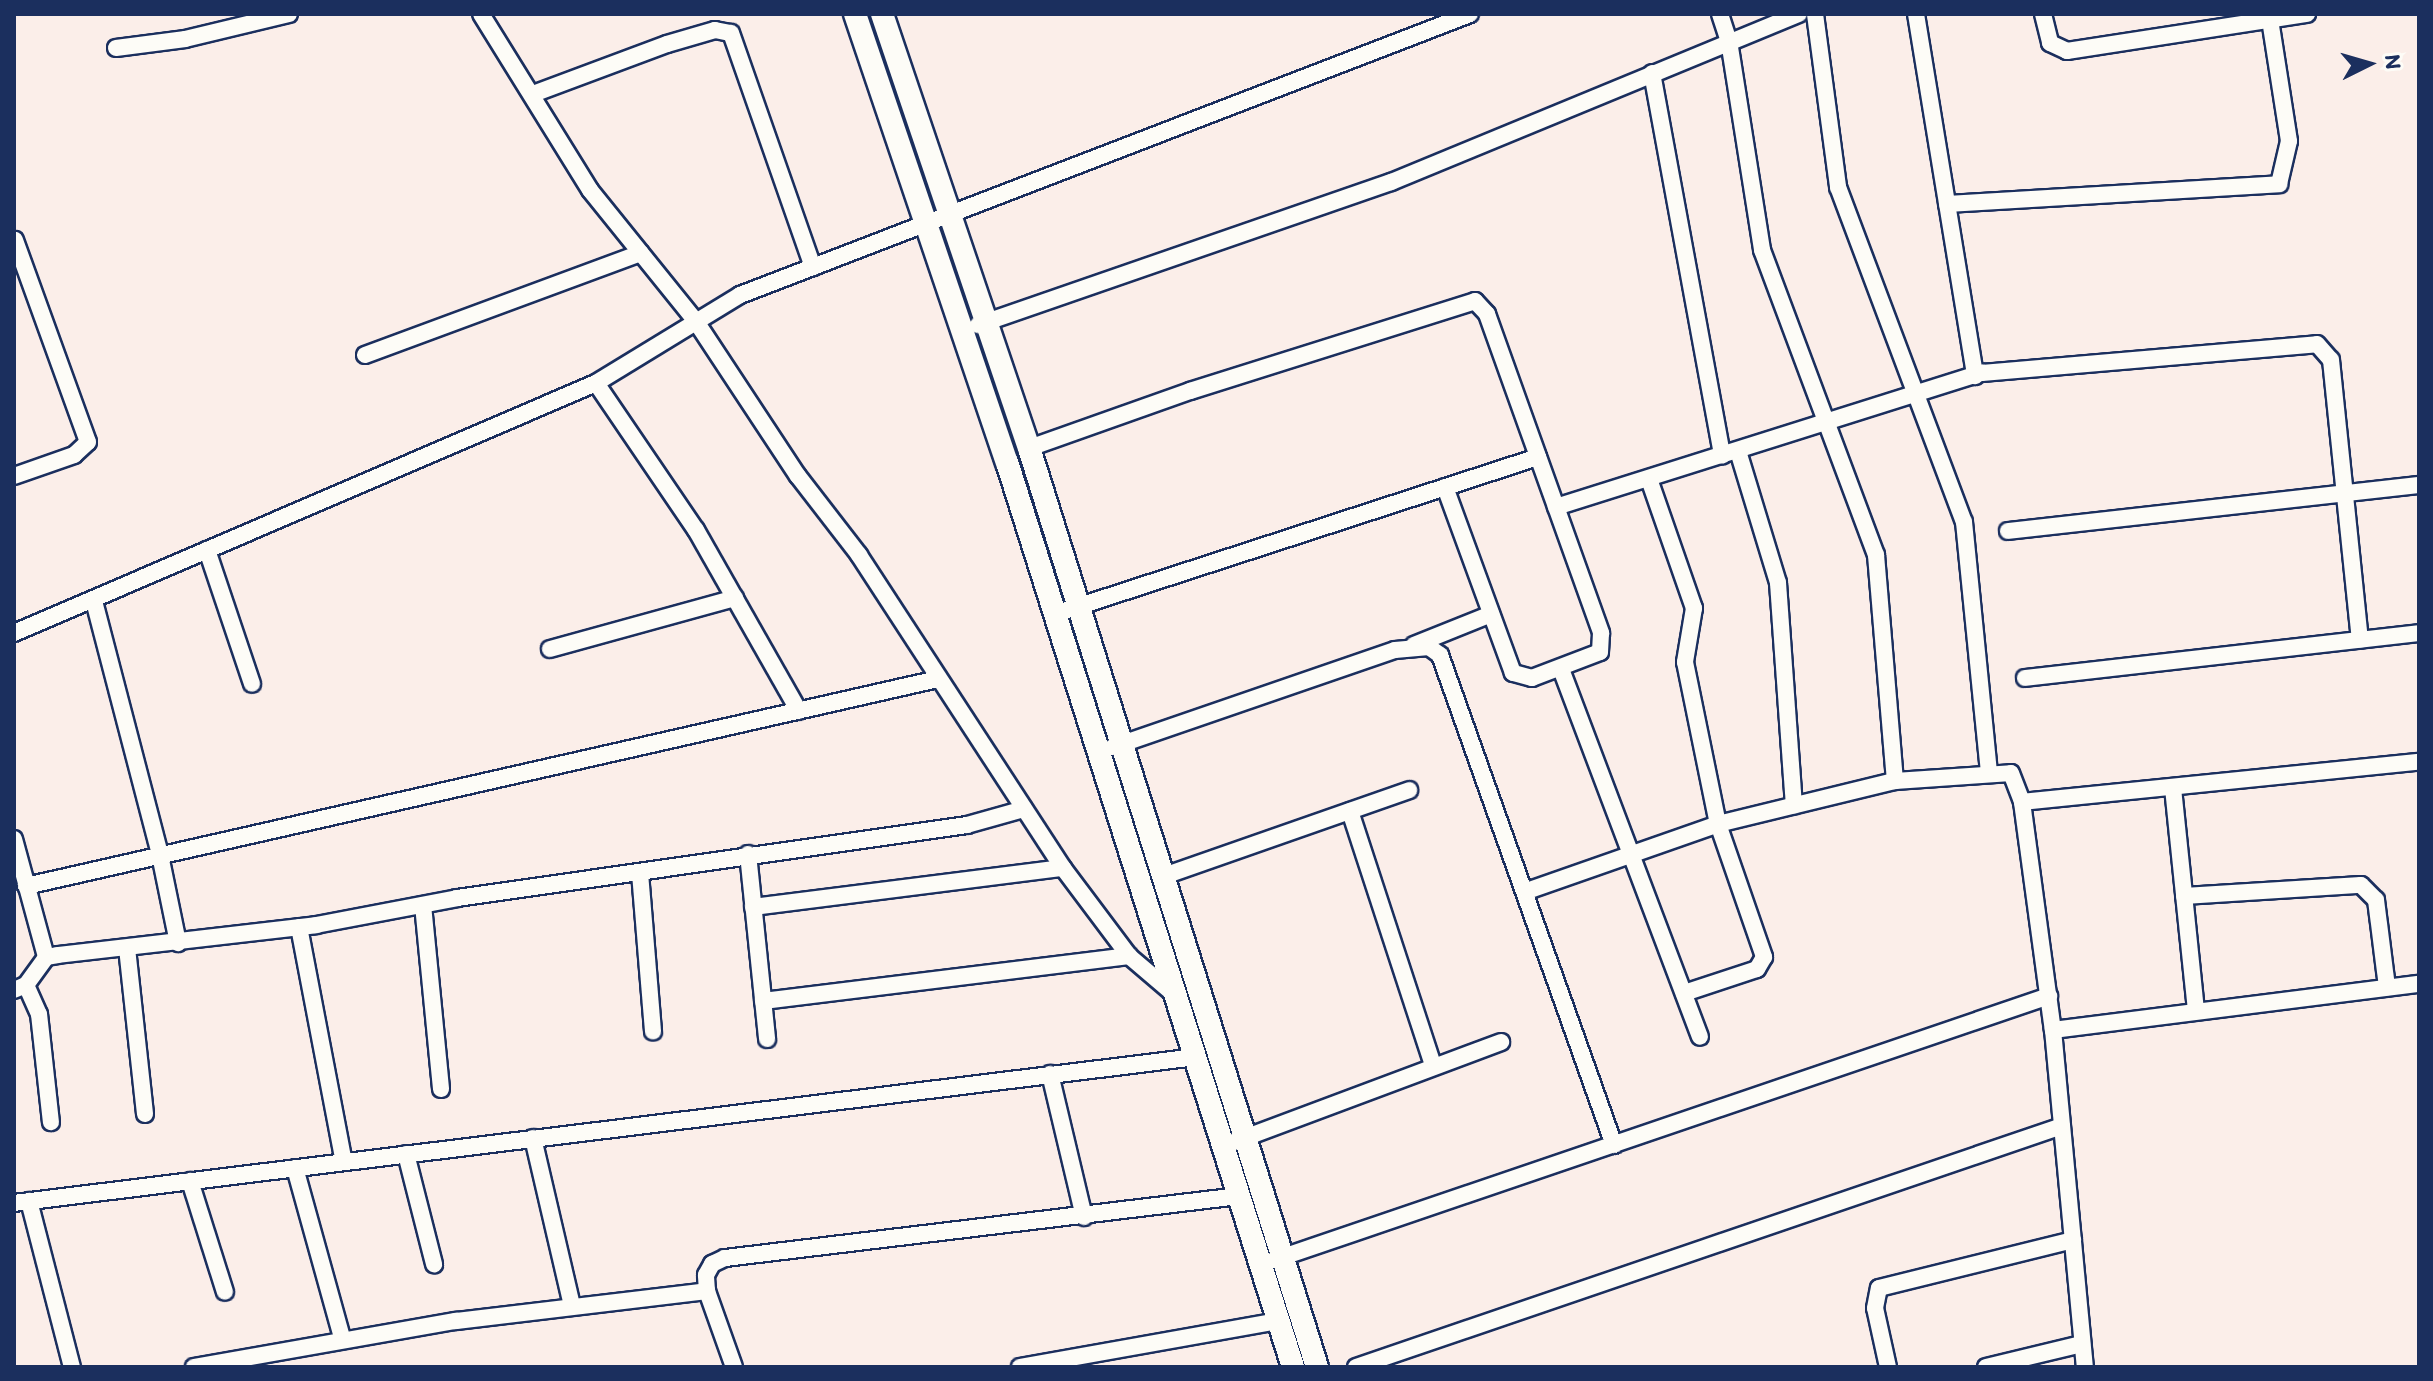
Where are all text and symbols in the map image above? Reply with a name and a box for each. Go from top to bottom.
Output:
north arrow [2329,24,2409,104]
text: N [2379,53,2408,70]

